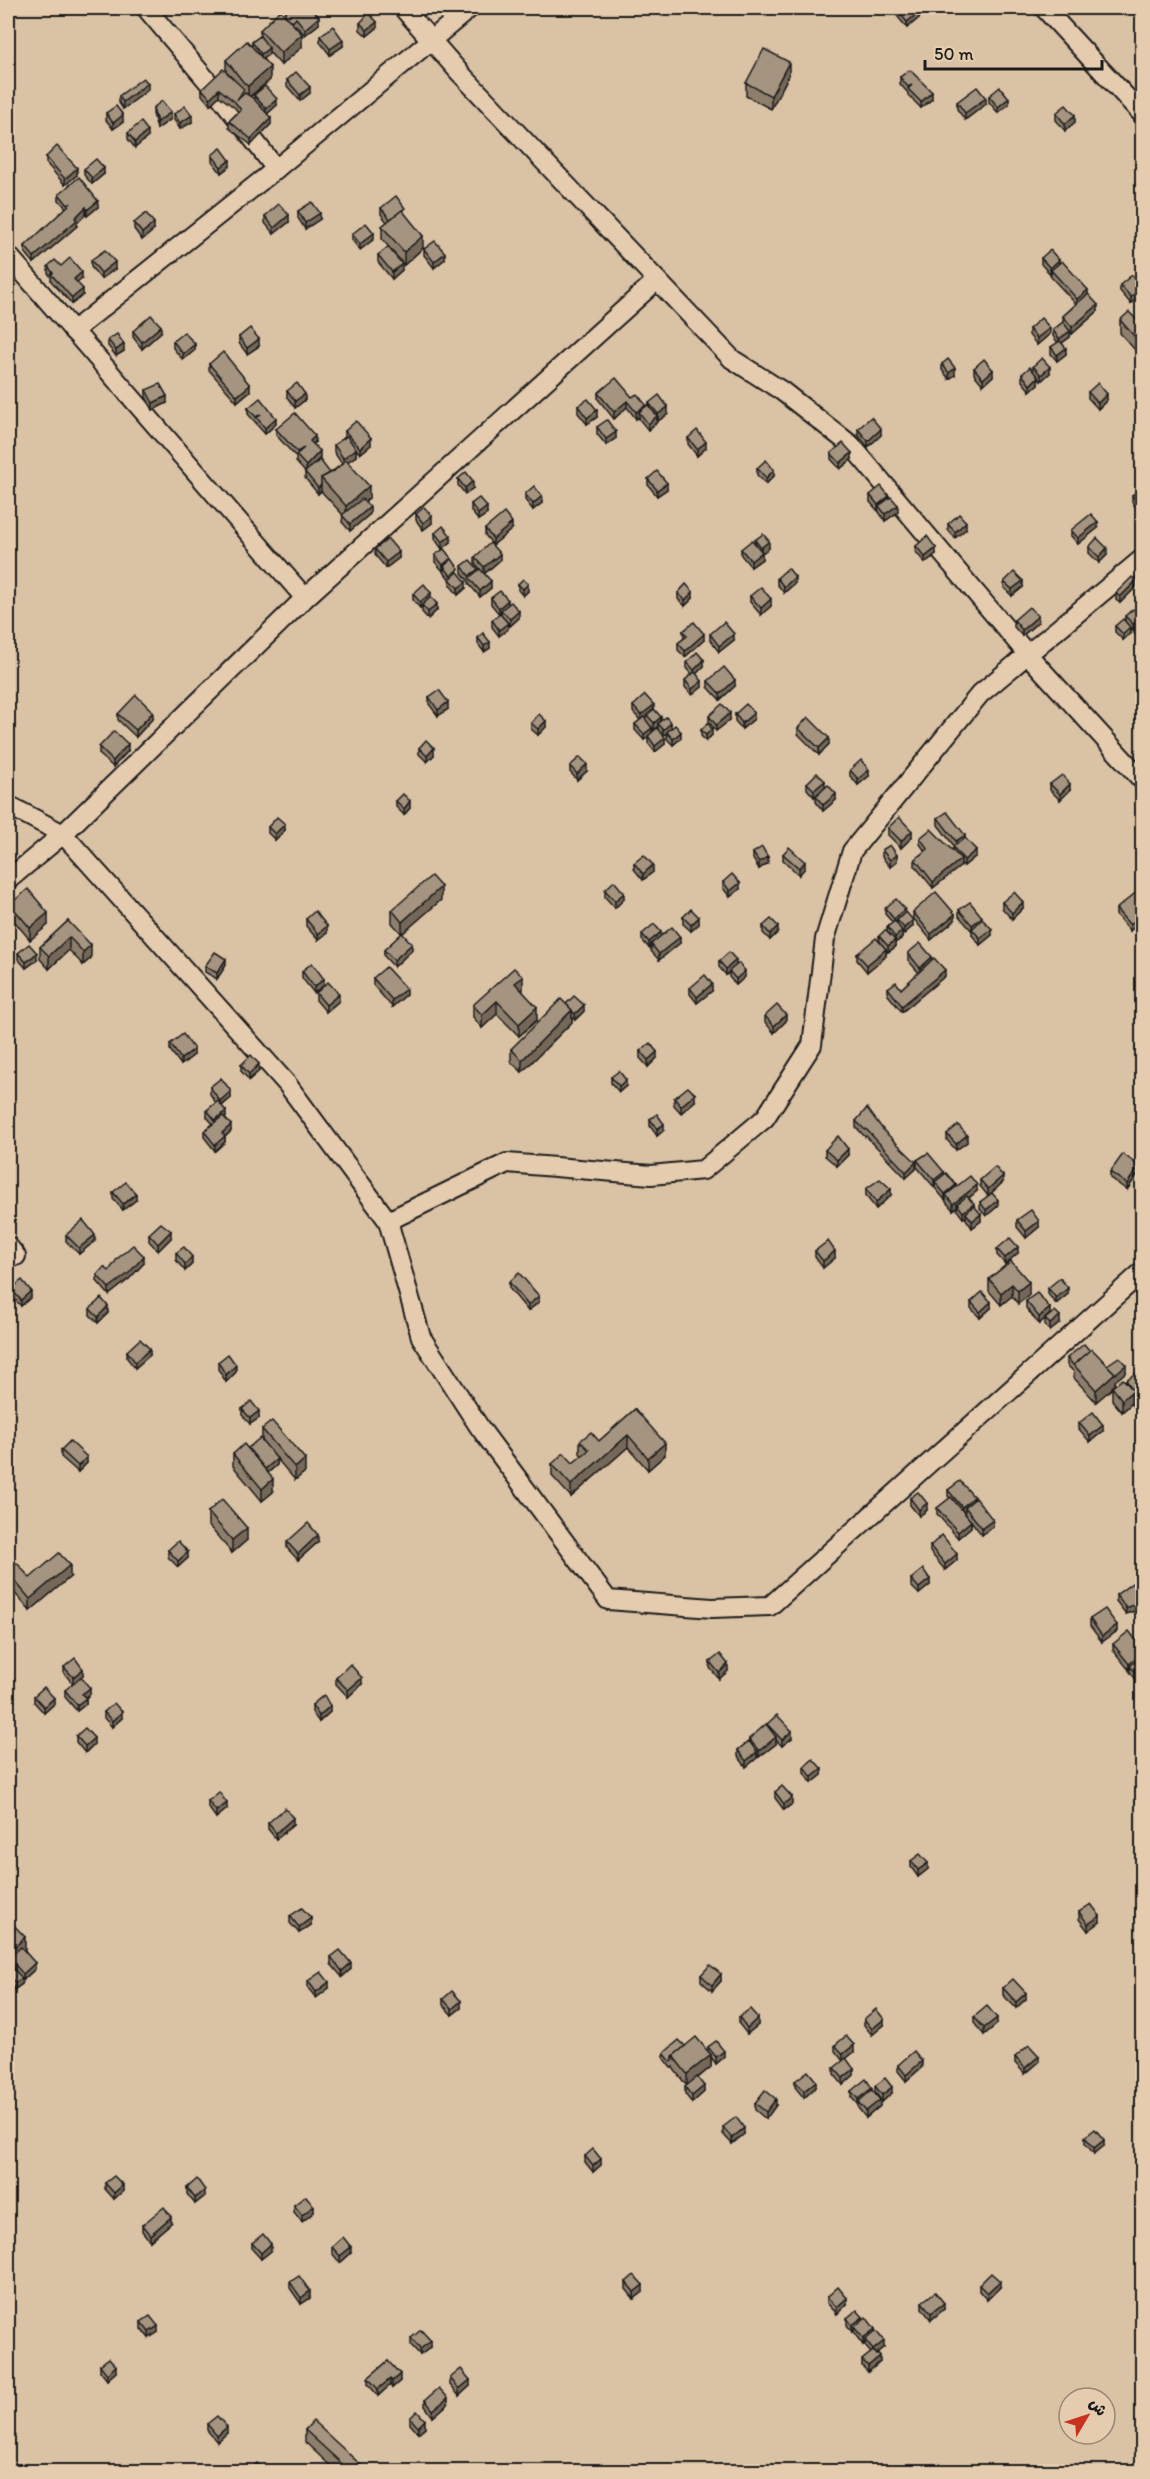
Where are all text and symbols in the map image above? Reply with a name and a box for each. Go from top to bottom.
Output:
scale bar [925,33,1102,71]
text: 50 m [934,43,974,65]
north arrow [1057,2386,1117,2446]
text: ش [1085,2394,1111,2420]

